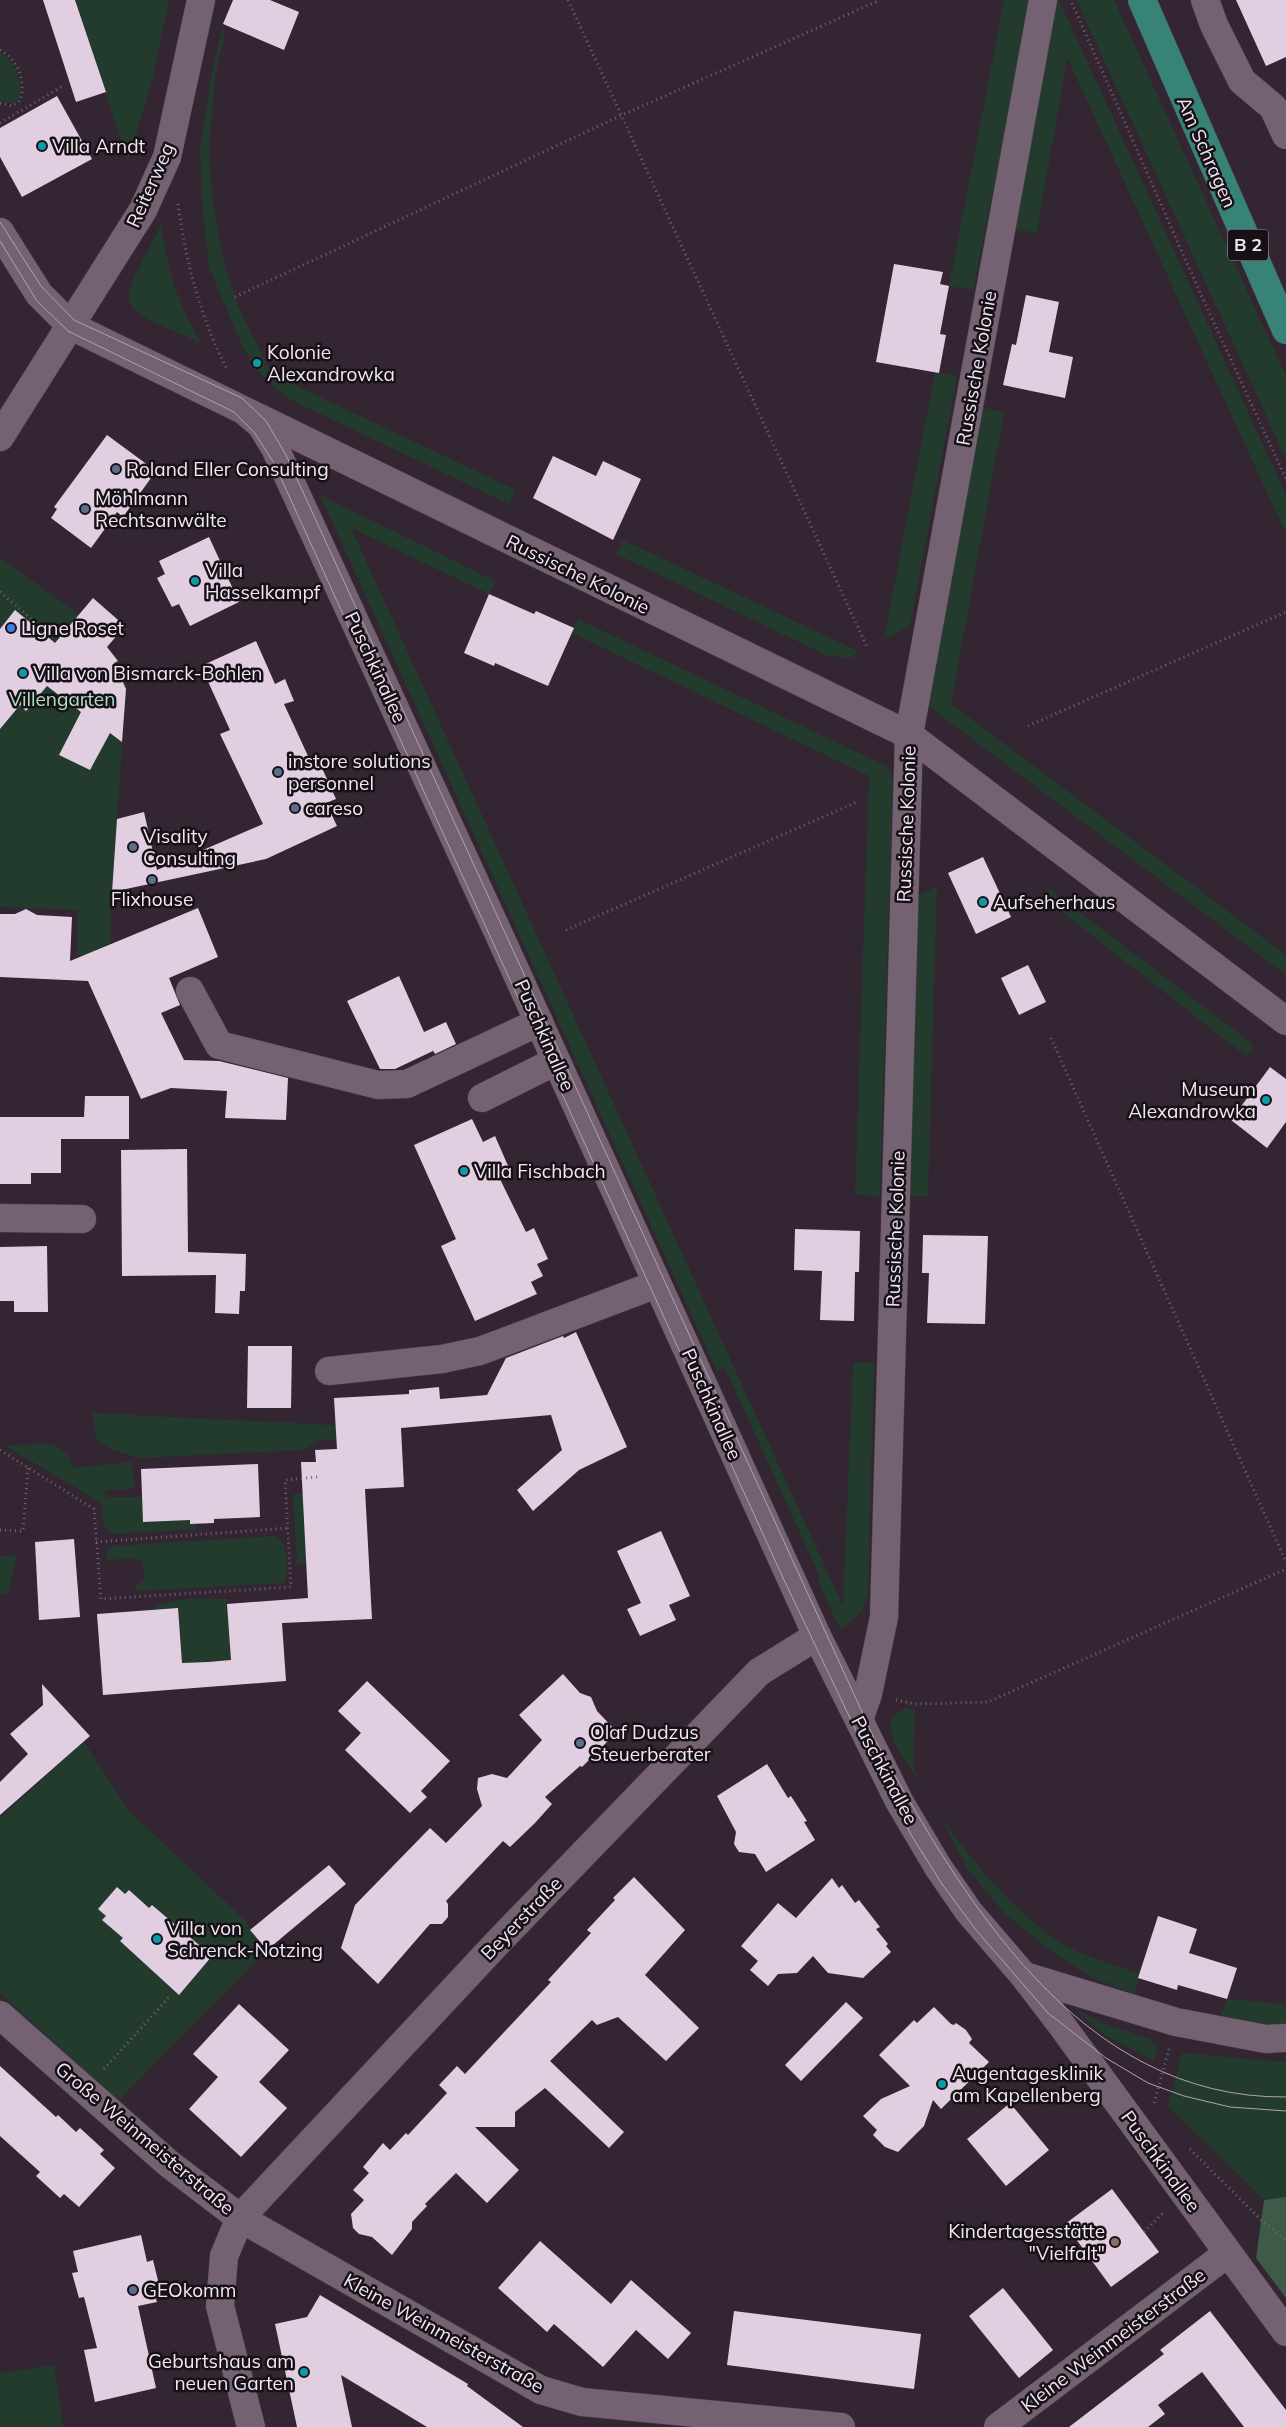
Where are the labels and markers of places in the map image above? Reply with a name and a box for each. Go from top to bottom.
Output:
place label: Villa Arndt [52,134,146,158]
marker: Villa Arndt [36,140,48,152]
place label: Kolonie Alexandrowka [267,340,395,386]
marker: Kolonie Alexandrowka [251,357,263,369]
place label: Roland Eller Consulting [126,457,329,481]
marker: Roland Eller Consulting [110,463,122,475]
place label: Möhlmann Rechtsanwälte [95,486,227,532]
marker: Möhlmann Rechtsanwälte [79,503,91,515]
place label: Villa Hasselkampf [205,558,321,604]
marker: Villa Hasselkampf [189,575,201,587]
place label: Ligne Roset [21,616,124,640]
marker: Ligne Roset [5,622,17,634]
place label: Villa von Bismarck-Bohlen [33,661,262,685]
marker: Villa von Bismarck-Bohlen [17,667,29,679]
place label: instore solutions personnel [288,749,431,795]
marker: instore solutions personnel [272,766,284,778]
place label: careso [305,796,363,820]
marker: careso [289,802,301,814]
place label: Visality Consulting [143,824,236,870]
marker: Visality Consulting [127,841,139,853]
marker: Flixhouse [146,874,158,886]
place label: Flixhouse [111,887,193,911]
place label: Aufseherhaus [993,890,1115,914]
marker: Aufseherhaus [977,896,989,908]
place label: Museum Alexandrowka [1128,1077,1256,1123]
marker: Museum Alexandrowka [1260,1094,1272,1106]
place label: Villa Fischbach [474,1159,606,1183]
marker: Villa Fischbach [458,1165,470,1177]
place label: Olaf Dudzus Steuerberater [590,1720,711,1766]
marker: Olaf Dudzus Steuerberater [574,1737,586,1749]
place label: Villa von Schrenck-Notzing [167,1916,323,1962]
marker: Villa von Schrenck-Notzing [151,1933,163,1945]
place label: Augentagesklinik am Kapellenberg [952,2061,1104,2107]
marker: Augentagesklinik am Kapellenberg [936,2078,948,2090]
place label: Kindertagesstätte "Vielfalt" [948,2219,1105,2265]
marker: Kindertagesstätte "Vielfalt" [1109,2236,1121,2248]
place label: GEOkomm [143,2278,236,2302]
marker: GEOkomm [127,2284,139,2296]
place label: Geburtshaus am neuen Garten [148,2349,294,2395]
marker: Geburtshaus am neuen Garten [298,2366,310,2378]

